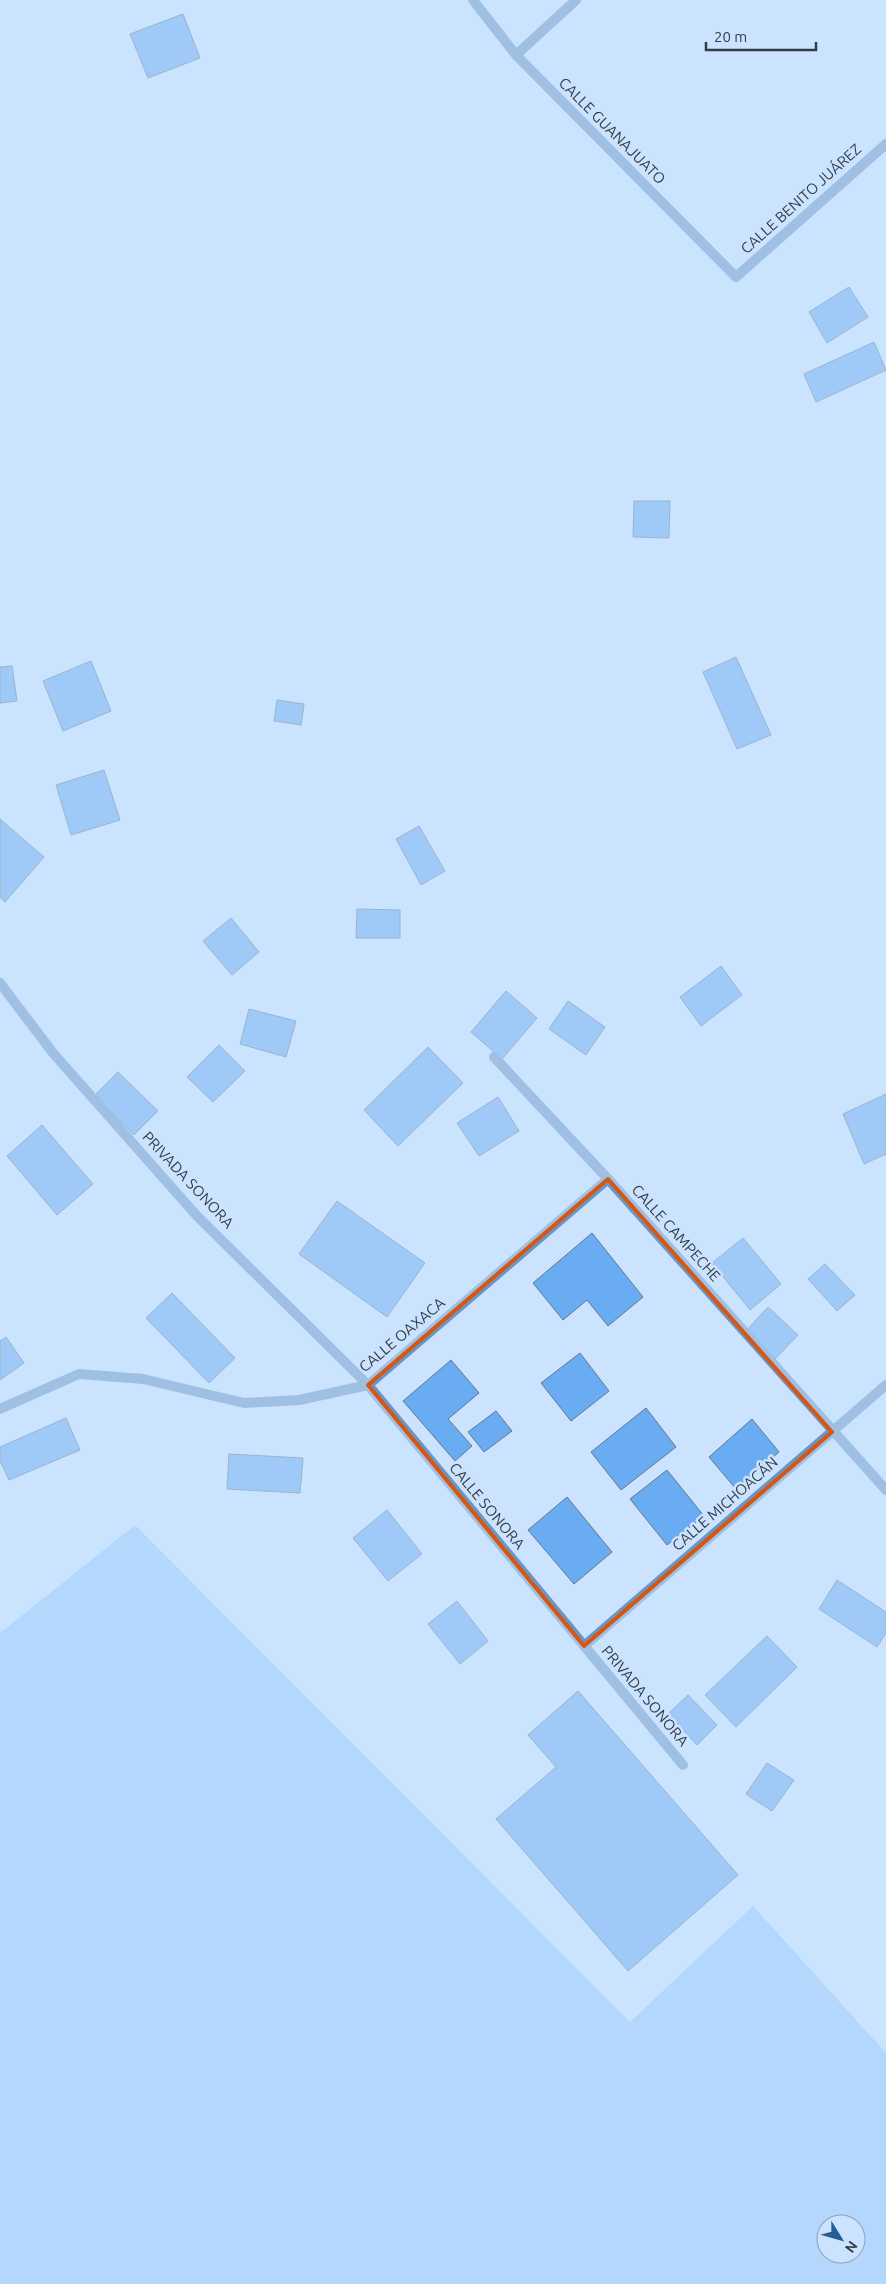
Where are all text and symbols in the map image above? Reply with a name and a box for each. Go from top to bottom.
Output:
scale bar [706,20,816,52]
text: 20 m [714,28,747,45]
street label: CALLE GUANAJUATO [556,74,669,187]
street label: CALLE BENITO JUÁREZ [737,140,864,257]
street label: PRIVADA SONORA [139,1128,238,1232]
street label: CALLE CAMPECHE [629,1181,724,1284]
street label: CALLE OAXACA [355,1294,448,1375]
street label: CALLE MICHOACÁN [669,1453,781,1554]
street label: CALLE SONORA [446,1459,529,1553]
street label: PRIVADA SONORA [598,1642,692,1749]
north arrow [816,2214,866,2264]
text: N [842,2238,861,2256]

